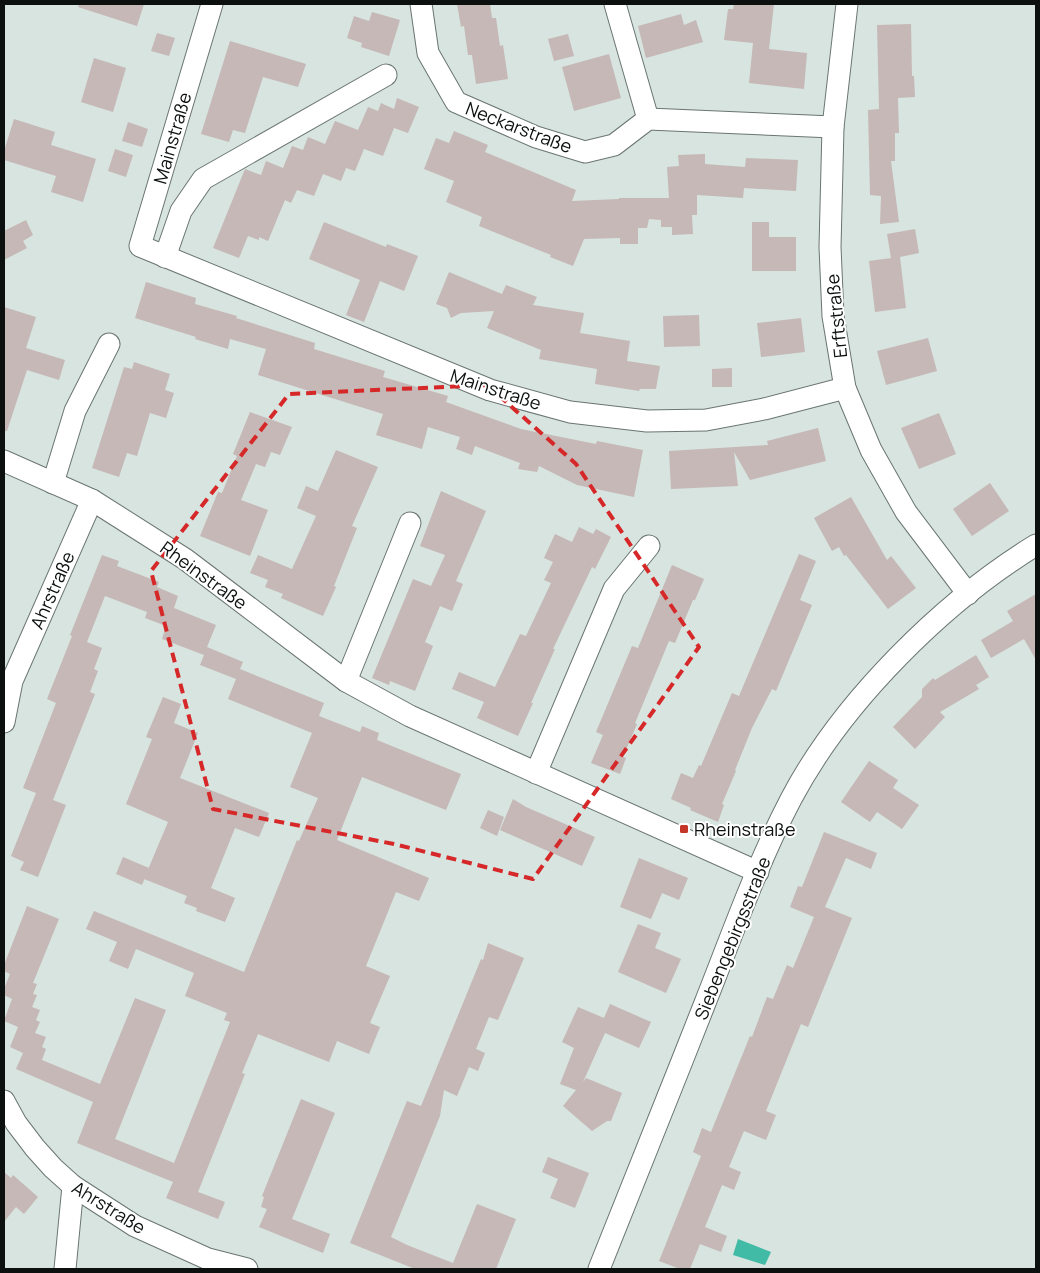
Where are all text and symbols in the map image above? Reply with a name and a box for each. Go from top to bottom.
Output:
street label: Mainstraße [147,89,197,187]
street label: Neckarstraße [462,96,576,158]
street label: Erftstraße [820,273,852,359]
street label: Mainstraße [448,363,544,415]
street label: Rheinstraße [156,535,252,615]
street label: Ahrstraße [24,548,80,632]
place label: Rheinstraße [694,817,796,841]
marker: Rheinstraße [678,823,690,835]
street label: Siebengebirgsstraße [688,853,776,1023]
street label: Ahrstraße [68,1175,150,1239]

